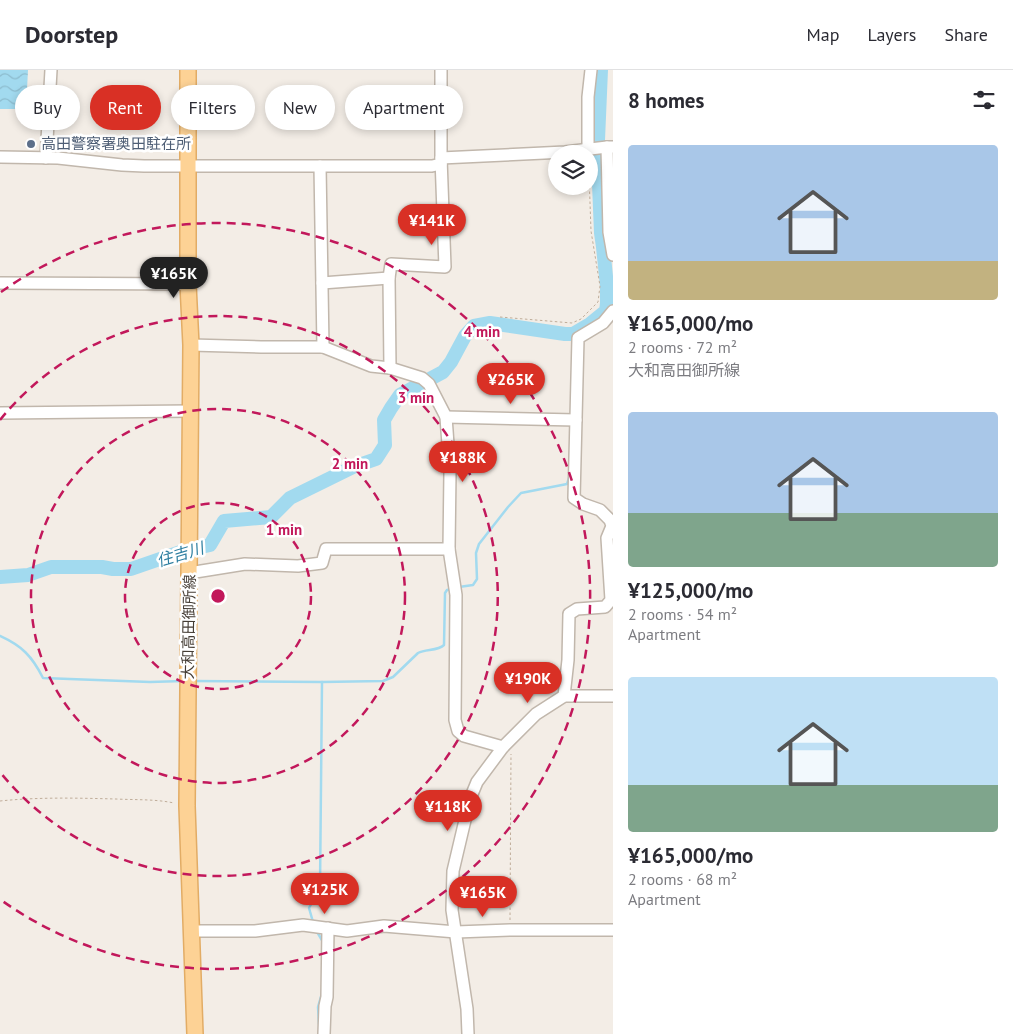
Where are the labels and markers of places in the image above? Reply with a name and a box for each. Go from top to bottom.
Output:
place label: 高田警察署奥田駐在所 [41,134,191,153]
marker: 高田警察署奥田駐在所 [25,138,37,150]
pin: ¥141K [397,204,467,246]
pin: ¥165K [139,256,209,299]
pin: ¥265K [476,362,546,405]
pin: ¥188K [428,440,498,483]
centre of rings [209,587,227,605]
pin: ¥190K [493,662,563,704]
pin: ¥118K [413,790,483,832]
pin: ¥125K [290,872,360,915]
pin: ¥165K [448,876,518,918]

